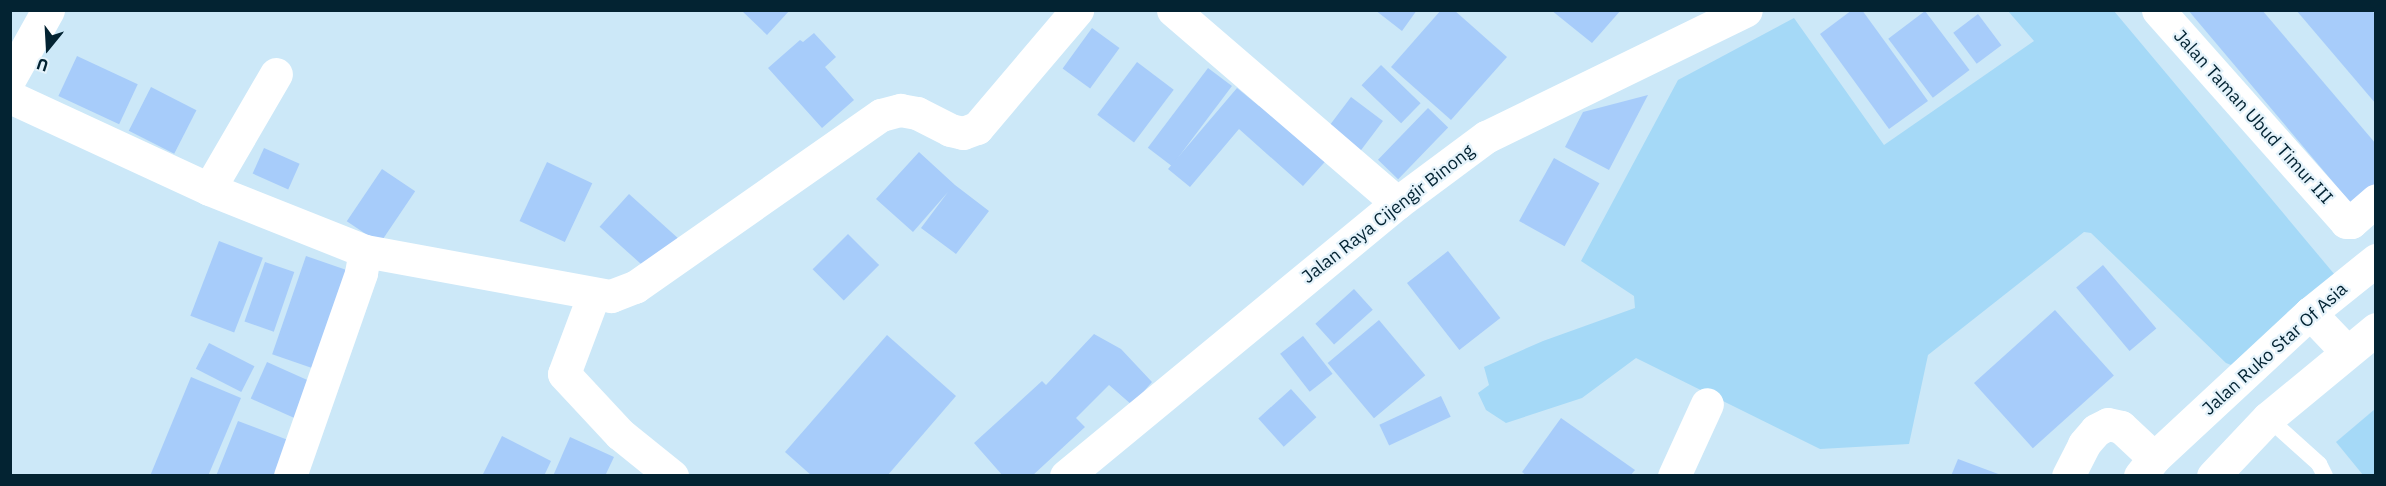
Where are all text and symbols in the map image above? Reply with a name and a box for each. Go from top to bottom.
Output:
north arrow [18,18,78,78]
street label: Jalan Taman Ubud Timur III [2169,25,2337,209]
text: U [34,54,51,76]
street label: Jalan Raya Cijengir Binong [1298,140,1478,288]
street label: Jalan Ruko Star Of Asia [2198,278,2352,420]

